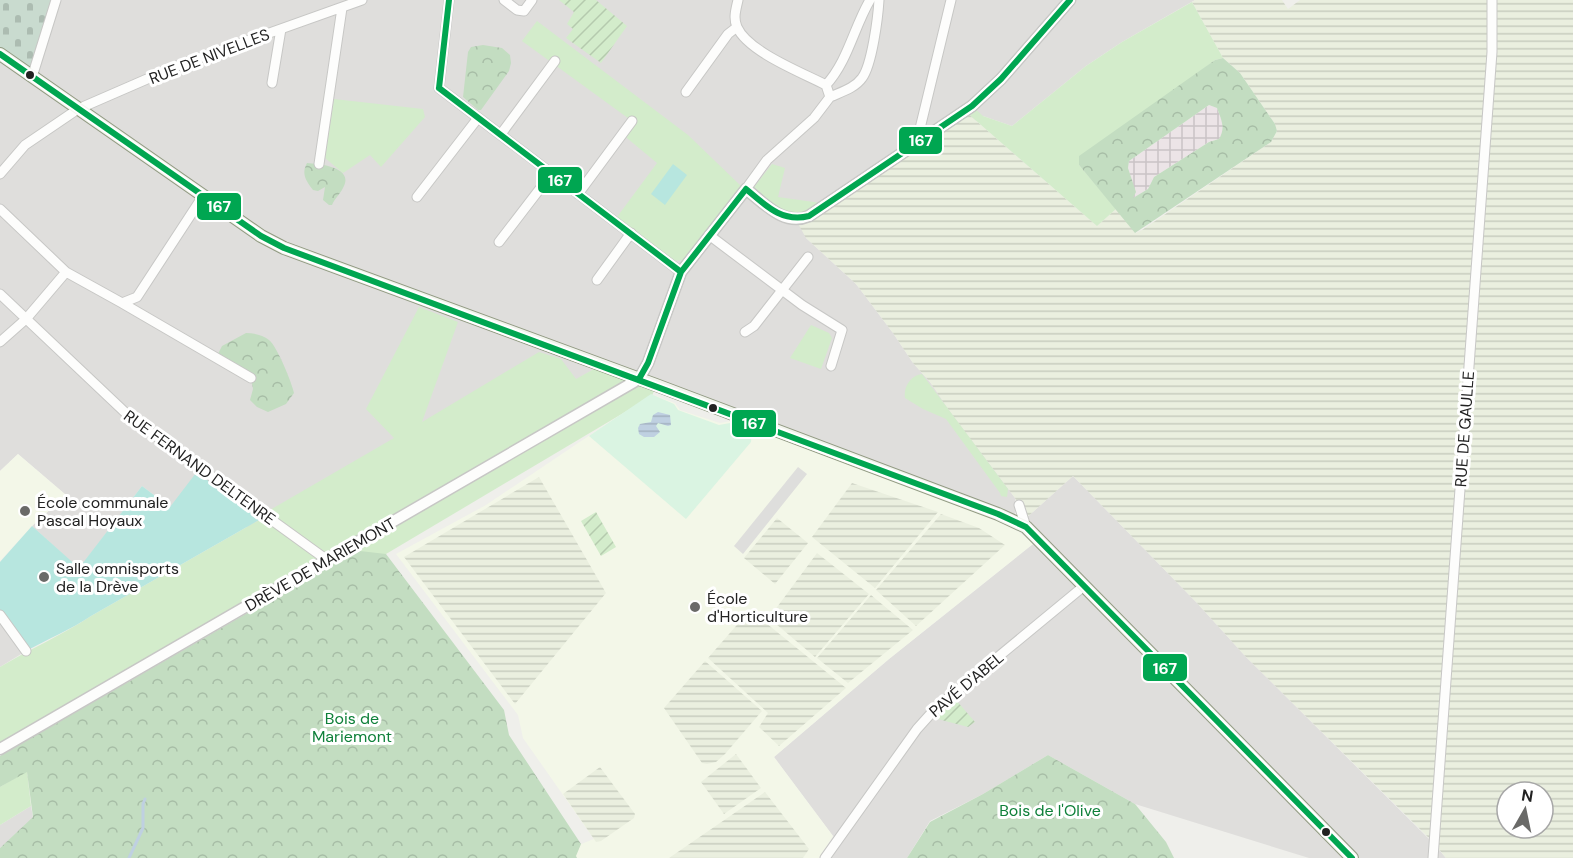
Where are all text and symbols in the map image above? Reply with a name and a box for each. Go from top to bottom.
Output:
street label: RUE DE NIVELLES [146,24,272,89]
unlabelled marker [24,69,36,81]
line badge: 167 [898,126,943,155]
text: 167 [909,130,934,151]
line badge: 167 [537,166,583,194]
text: 167 [548,170,573,191]
line badge: 167 [196,192,242,221]
text: 167 [207,196,232,217]
street label: RUE DE GAULLE [1450,370,1479,488]
unlabelled marker [707,402,719,414]
street label: RUE FERNAND DELTENRE [120,405,280,530]
line badge: 167 [731,409,777,438]
text: 167 [742,413,767,434]
place label: École communale Pascal Hoyaux [37,492,168,531]
marker: École communale Pascal Hoyaux [18,504,32,518]
street label: DRÈVE DE MARIEMONT [241,513,399,616]
place label: Salle omnisports de la Drève [56,558,179,597]
marker: Salle omnisports de la Drève [37,570,51,584]
place label: École d'Horticulture [707,588,808,627]
marker: École d'Horticulture [688,600,702,614]
street label: PAVÉ D'ABEL [925,647,1008,722]
line badge: 167 [1142,653,1188,682]
text: 167 [1153,658,1178,679]
park label: Bois de Mariemont [312,708,392,747]
north arrow [1495,780,1555,840]
text: N [1520,784,1535,807]
park label: Bois de l'Olive [999,800,1101,821]
unlabelled marker [1320,826,1332,838]

